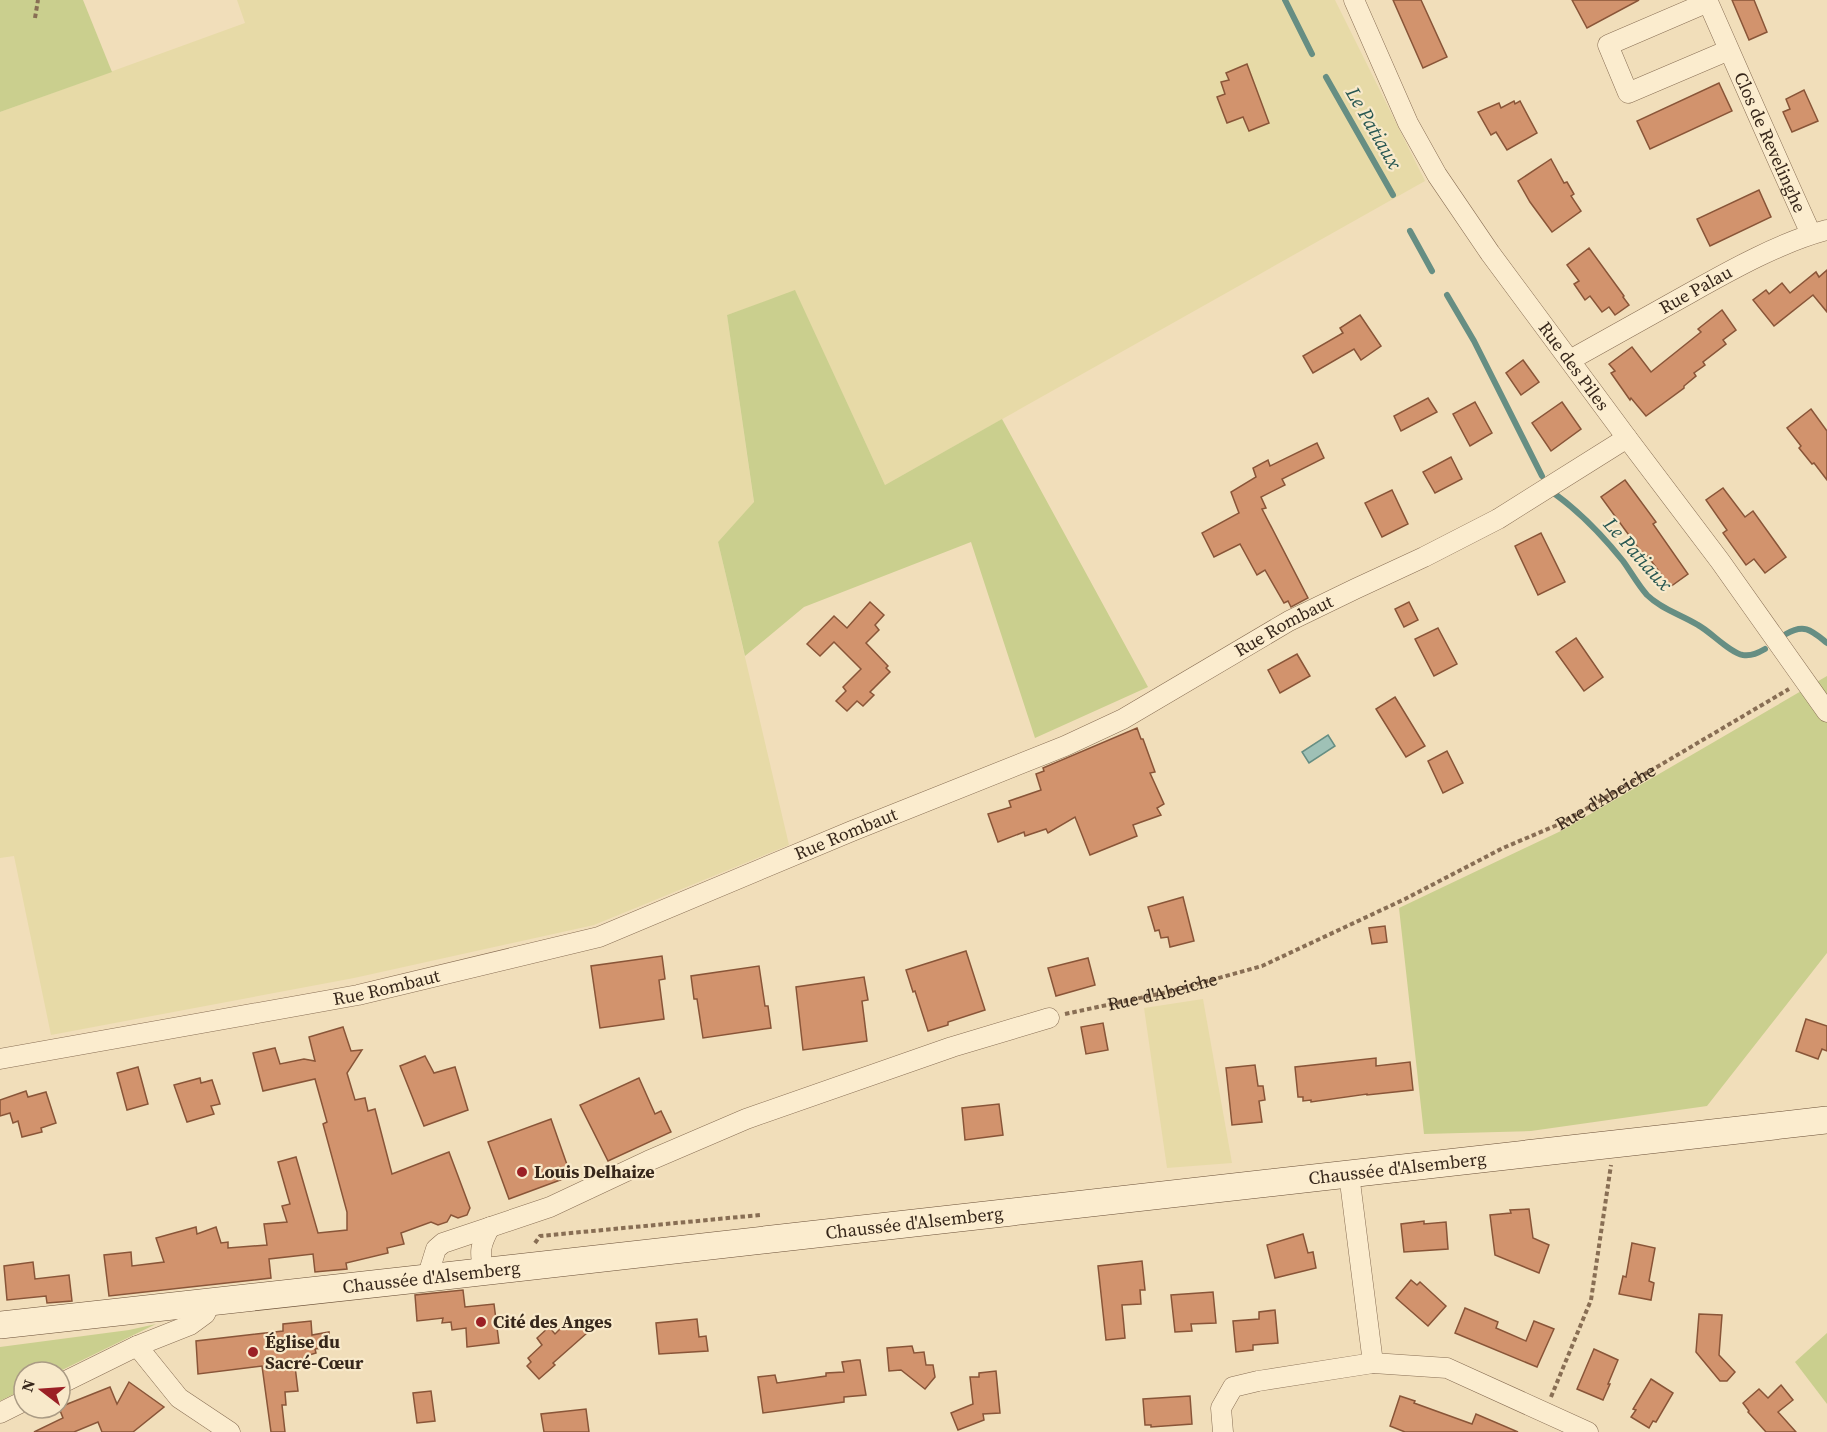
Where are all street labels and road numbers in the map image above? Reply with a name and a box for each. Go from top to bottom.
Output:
street label: Clos de Revelinghe [1728,68,1813,216]
street label: Rue Palau [1655,259,1736,320]
street label: Rue des Piles [1533,316,1616,416]
street label: Rue Rombaut [1230,589,1337,663]
street label: Rue d'Abeiche [1551,757,1660,836]
street label: Rue Rombaut [790,801,901,866]
street label: Rue Rombaut [331,963,442,1011]
street label: Rue d'Abeiche [1105,966,1220,1017]
street label: Chaussée d'Alsemberg [1307,1146,1487,1190]
street label: Chaussée d'Alsemberg [824,1200,1004,1245]
street label: Chaussée d'Alsemberg [341,1255,521,1299]

